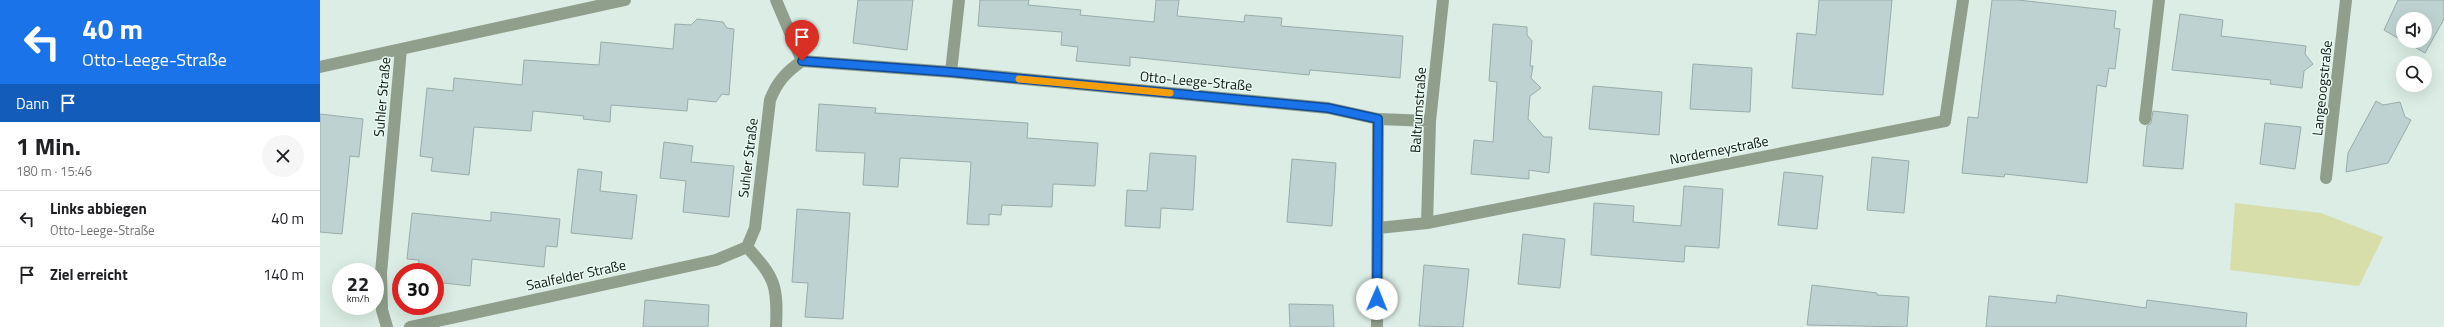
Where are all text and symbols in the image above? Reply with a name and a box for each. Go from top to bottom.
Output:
text: 40 m [82,7,143,50]
map controls [2396,12,2432,92]
button: sound [2396,12,2432,48]
icon: left [16,16,68,68]
pin [785,20,819,61]
icon: arrive [791,26,813,48]
street label: Langeoogstraße [2306,39,2337,137]
text: Otto-Leege-Straße [82,46,227,73]
street label: Suhler Straße [368,56,395,138]
button: search [2396,56,2432,92]
street label: Otto-Leege-Straße [1139,65,1253,96]
street label: Baltrumstraße [1404,66,1431,154]
text: Dann [16,92,49,115]
icon: arrive [57,92,79,114]
street label: Suhler Straße [732,117,763,199]
text: 1 Min. [16,128,81,164]
street label: Norderneystraße [1668,130,1770,169]
button: close [262,135,304,177]
text: 180 m · 15:46 [16,161,92,181]
text: Links abbiegen [50,197,147,220]
text: 40 m [271,207,304,230]
icon: left [16,208,38,230]
text: Otto-Leege-Straße [50,220,155,240]
street label: Saalfelder Straße [524,254,628,295]
text: Ziel erreicht [50,263,128,286]
text: 140 m [263,263,304,286]
speed limit sign: 30 [392,263,444,315]
icon: arrive [16,264,38,286]
text: 22 [347,268,369,299]
position arrow [1356,278,1398,320]
text: km/h [347,291,369,306]

